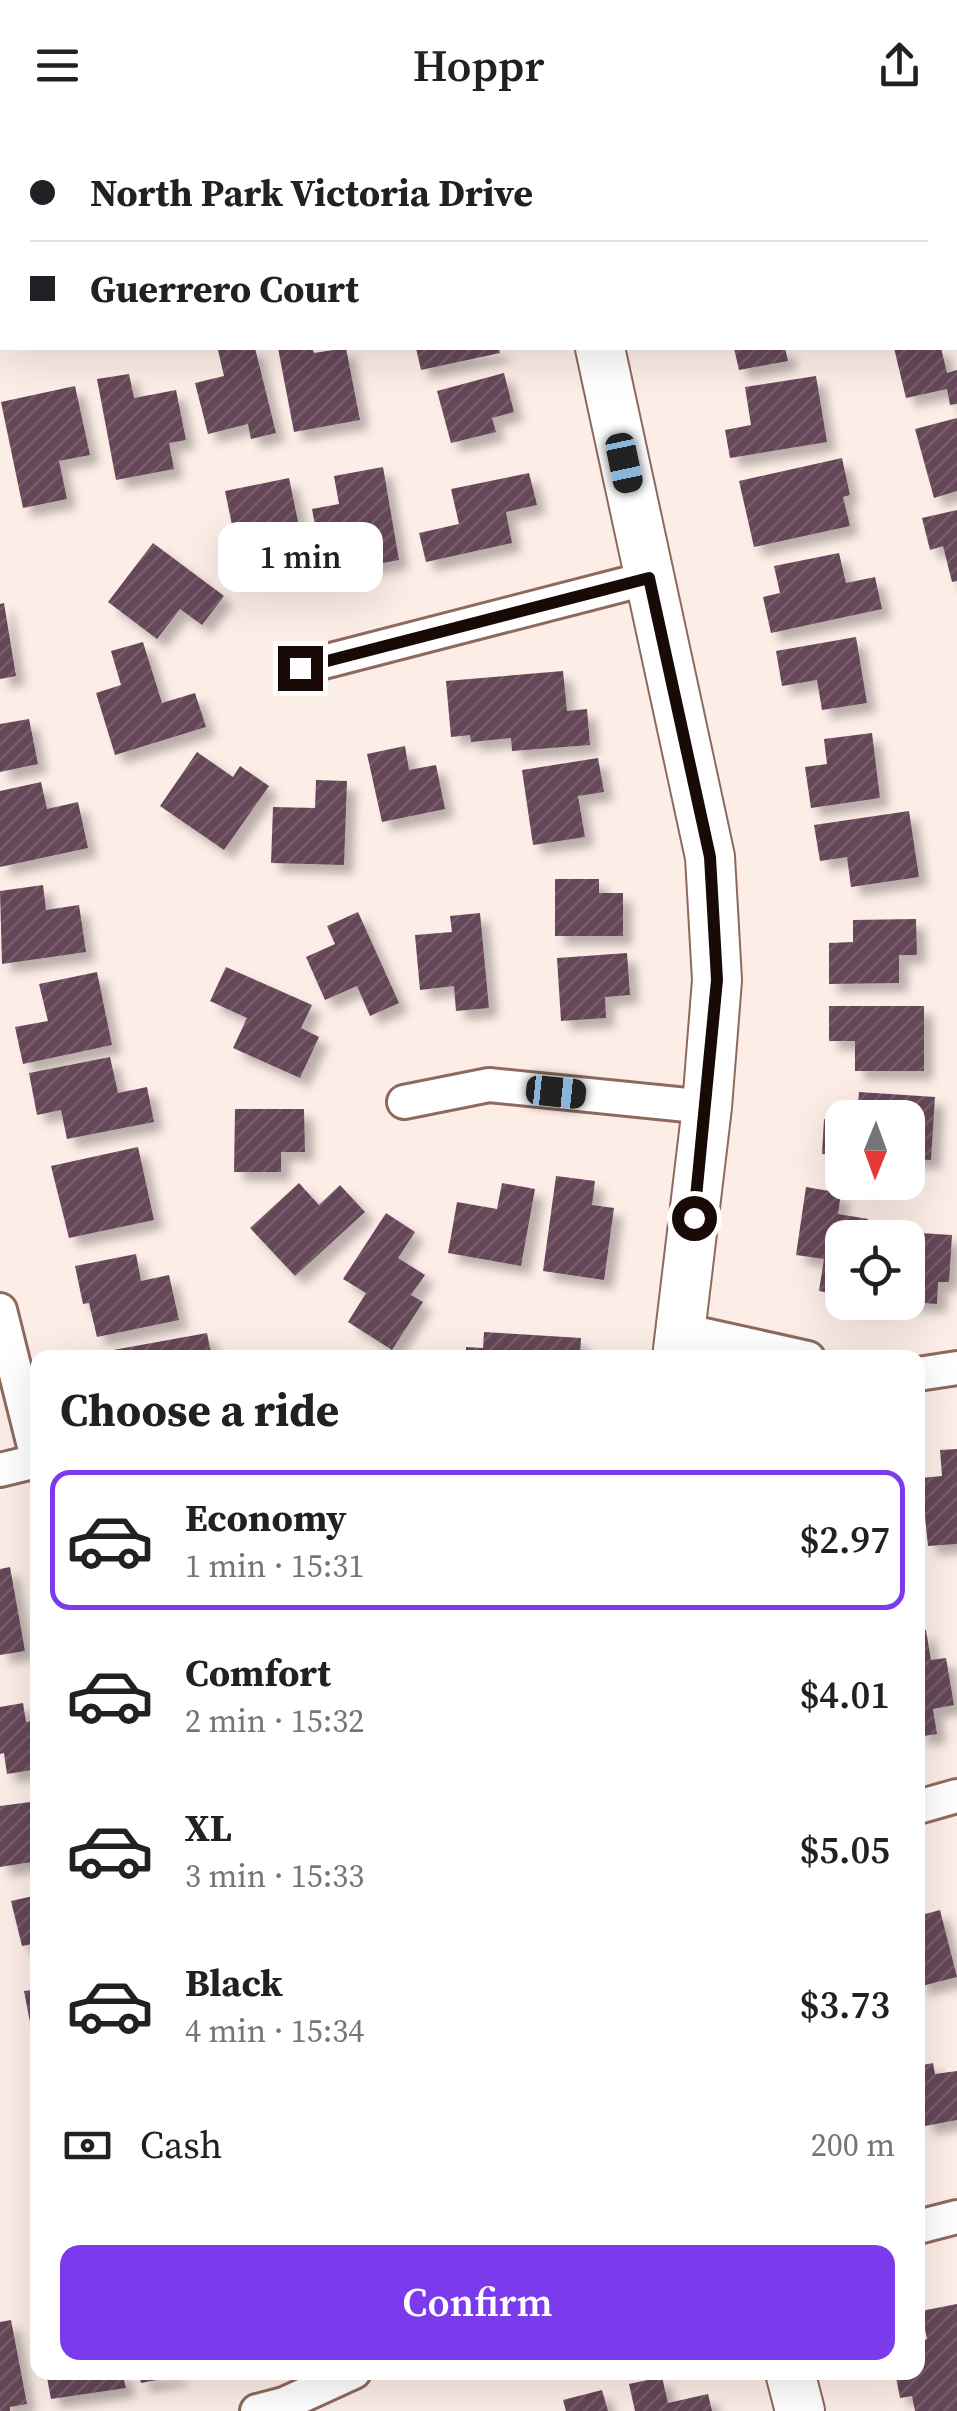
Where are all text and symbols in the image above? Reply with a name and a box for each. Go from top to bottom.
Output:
text: Hoppr [413,34,544,96]
icon: menu [30,38,85,93]
icon: share [872,38,927,93]
text: North Park Victoria Drive [90,167,533,219]
text: Guerrero Court [90,263,359,315]
car [603,431,645,495]
callout: 1 min [218,523,382,593]
text: 1 min [259,535,342,579]
route end [278,646,323,691]
car [525,1074,587,1110]
north arrow [825,1100,925,1200]
map controls [825,1100,925,1320]
route start [672,1196,717,1241]
button: locate [825,1220,925,1320]
text: Choose a ride [60,1379,339,1441]
text: Economy [185,1492,347,1544]
icon: car [65,1495,155,1585]
text: $2.97 [800,1514,890,1566]
text: 1 min · 15:31 [185,1544,364,1588]
text: Comfort [185,1647,331,1699]
icon: car [65,1650,155,1740]
text: $4.01 [800,1669,890,1721]
text: 2 min · 15:32 [185,1699,364,1743]
text: XL [185,1802,232,1854]
icon: car [65,1805,155,1895]
text: $5.05 [800,1824,890,1876]
text: 3 min · 15:33 [185,1854,364,1898]
text: Black [185,1957,283,2009]
icon: car [65,1960,155,2050]
text: $3.73 [800,1979,890,2031]
text: 4 min · 15:34 [185,2009,364,2053]
icon: cash [60,2118,115,2173]
text: Cash [140,2119,222,2171]
text: 200 m [811,2123,895,2167]
button: Confirm [60,2245,895,2360]

